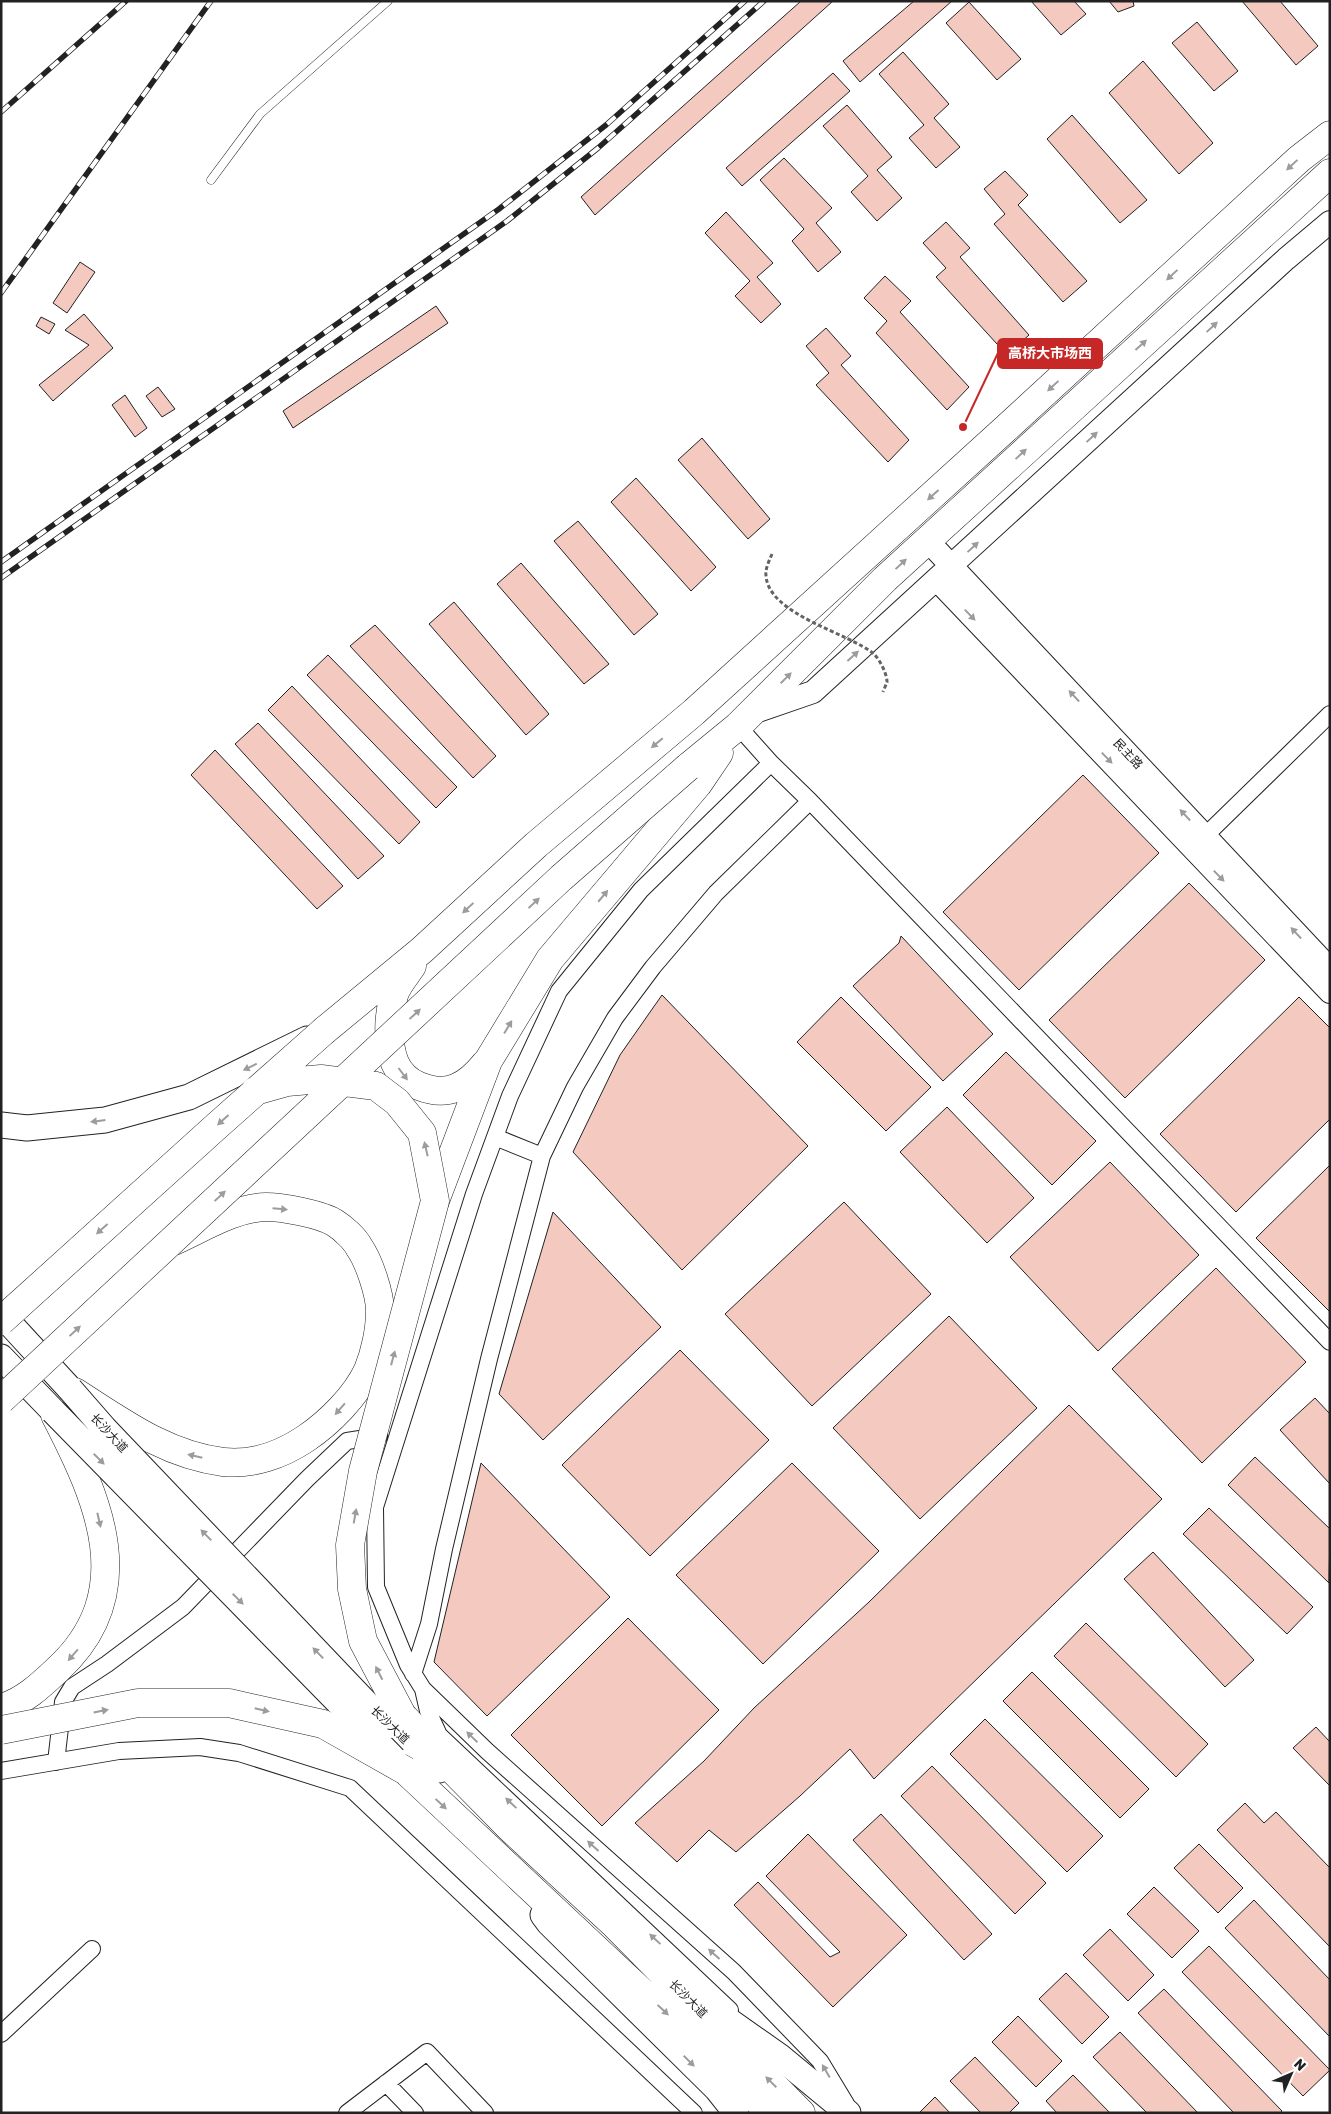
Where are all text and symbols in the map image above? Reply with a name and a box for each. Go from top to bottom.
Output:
one-way arrow [1286,159,1298,171]
one-way arrow [1167,269,1179,281]
one-way arrow [1205,321,1217,333]
callout: 高桥大市场西 [998,339,1102,368]
one-way arrow [1134,339,1146,351]
text: 高桥大市场西 [1008,345,1092,362]
one-way arrow [1046,380,1059,391]
one-way arrow [1086,431,1098,443]
one-way arrow [1014,448,1026,460]
one-way arrow [927,489,939,501]
one-way arrow [966,541,978,553]
one-way arrow [895,558,907,570]
one-way arrow [964,609,976,621]
one-way arrow [846,650,858,662]
one-way arrow [779,673,791,685]
one-way arrow [1068,691,1080,703]
street label: 民主路 [1111,736,1145,772]
one-way arrow [650,738,663,749]
one-way arrow [1101,752,1113,764]
one-way arrow [1179,809,1191,821]
one-way arrow [1213,869,1225,881]
one-way arrow [597,889,608,902]
one-way arrow [528,897,540,909]
one-way arrow [462,902,475,913]
one-way arrow [1290,927,1302,939]
one-way arrow [409,1008,421,1020]
one-way arrow [504,1021,513,1034]
one-way arrow [243,1063,257,1071]
one-way arrow [398,1067,409,1080]
one-way arrow [217,1114,229,1126]
one-way arrow [89,1117,105,1125]
one-way arrow [422,1141,430,1156]
one-way arrow [213,1190,225,1202]
one-way arrow [272,1205,288,1213]
one-way arrow [97,1223,109,1235]
one-way arrow [69,1325,81,1337]
one-way arrow [389,1350,397,1365]
one-way arrow [335,1402,346,1415]
street label: 长沙大道 [88,1411,130,1455]
one-way arrow [93,1452,105,1464]
one-way arrow [188,1452,203,1460]
one-way arrow [351,1508,359,1523]
one-way arrow [95,1513,103,1528]
one-way arrow [200,1530,212,1542]
one-way arrow [232,1593,244,1605]
one-way arrow [312,1647,324,1659]
one-way arrow [67,1648,78,1661]
one-way arrow [375,1665,383,1680]
street label: 长沙大道 [368,1703,412,1747]
one-way arrow [93,1706,109,1714]
one-way arrow [254,1706,269,1714]
one-way arrow [466,1731,478,1743]
one-way arrow [505,1797,517,1809]
one-way arrow [435,1798,447,1810]
one-way arrow [586,1840,599,1851]
one-way arrow [649,1933,661,1945]
one-way arrow [708,1948,720,1960]
street label: 长沙大道 [666,1977,710,2021]
one-way arrow [656,2004,668,2016]
north arrow [1266,2049,1316,2099]
one-way arrow [682,2055,694,2067]
text: N [1290,2056,1309,2075]
one-way arrow [822,2064,831,2077]
one-way arrow [765,2076,777,2088]

